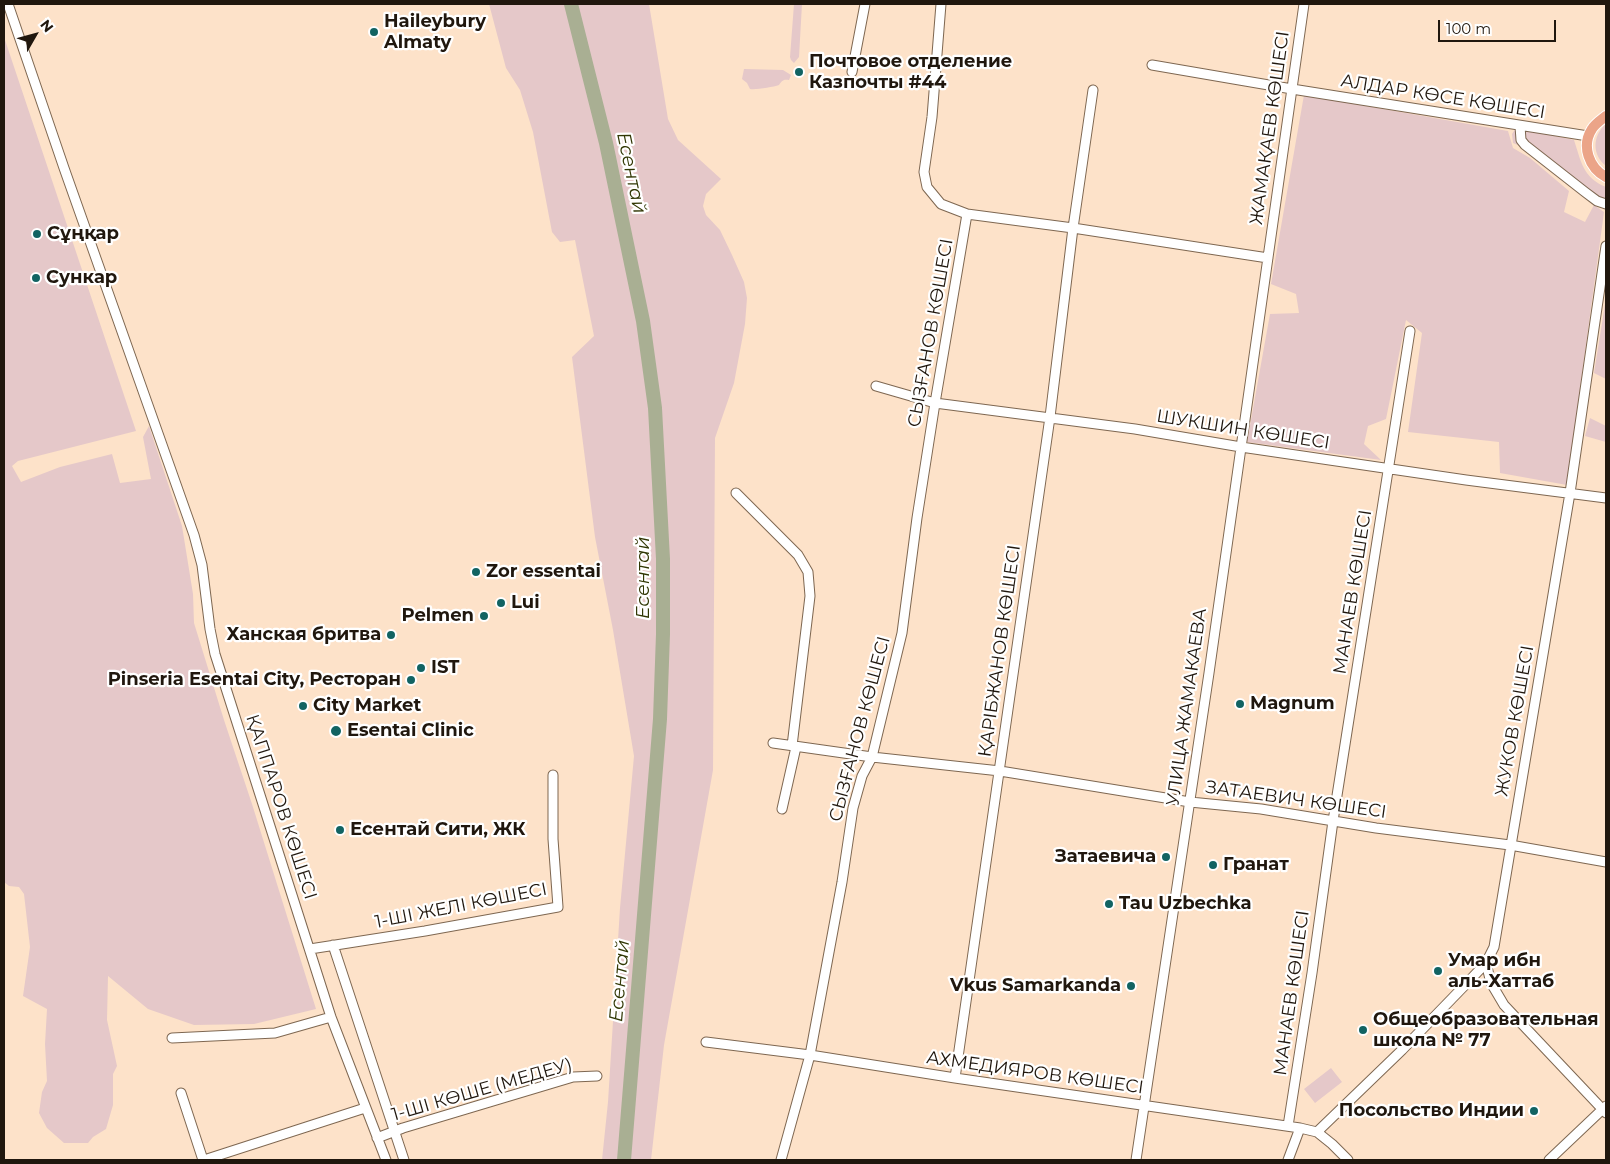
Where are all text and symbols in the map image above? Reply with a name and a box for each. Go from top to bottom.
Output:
north arrow [10,10,60,60]
scale bar [1440,10,1558,42]
place label: Haileybury Almaty [384,11,486,54]
text: N [36,16,57,36]
text: 100 m [1446,19,1491,38]
marker: Haileybury Almaty [368,26,380,38]
street label: ЖАМАҚАЕВ КӨШЕСІ [1246,30,1294,226]
place label: Почтовое отделение Казпочты #44 [809,51,1012,94]
marker: Почтовое отделение Казпочты #44 [793,66,805,78]
street label: АЛДАР КӨСЕ КӨШЕСІ [1339,70,1547,124]
water label: Есентай [611,130,651,216]
place label: Сұңқар [47,223,119,245]
marker: Сұңқар [31,228,43,240]
street label: СЫЗҒАНОВ КӨШЕСІ [904,237,958,429]
place label: Сункар [46,267,117,289]
marker: Сункар [30,272,42,284]
street label: ШУКШИН КӨШЕСІ [1155,406,1331,454]
street label: МАНАЕВ КӨШЕСІ [1329,508,1377,676]
water label: Есентай [632,537,654,619]
street label: ҚАРІБЖАНОВ КӨШЕСІ [974,544,1026,758]
place label: Zor essentai [486,561,601,583]
marker: Zor essentai [470,566,482,578]
place label: Lui [511,592,540,614]
marker: Lui [495,597,507,609]
place label: Pelmen [402,605,474,627]
street label: УЛИЦА ЖАМАКАЕВА [1162,607,1212,807]
marker: Pelmen [478,610,490,622]
place label: Ханская бритва [227,624,381,646]
marker: Ханская бритва [385,629,397,641]
street label: СЫЗҒАНОВ КӨШЕСІ [825,634,895,824]
street label: ЖУКОВ КӨШЕСІ [1491,644,1539,798]
place label: IST [431,657,459,679]
marker: IST [415,662,427,674]
place label: Pinseria Esentai City, Ресторан [108,669,401,691]
marker: Pinseria Esentai City, Ресторан [405,674,417,686]
place label: Magnum [1250,693,1335,715]
place label: City Market [313,695,421,717]
marker: Magnum [1234,698,1246,710]
marker: City Market [297,700,309,712]
street label: ҚАППАРОВ КӨШЕСІ [241,712,321,902]
place label: Esentai Clinic [347,720,474,742]
marker: Esentai Clinic [329,724,343,738]
street label: ЗАТАЕВИЧ КӨШЕСІ [1204,777,1388,823]
place label: Есентай Сити, ЖК [350,819,525,841]
marker: Есентай Сити, ЖК [334,824,346,836]
place label: Затаевича [1055,846,1156,868]
marker: Затаевича [1160,851,1172,863]
place label: Гранат [1223,854,1289,876]
marker: Гранат [1207,859,1219,871]
street label: 1-ШІ ЖЕЛІ КӨШЕСІ [373,879,549,933]
place label: Tau Uzbechka [1119,893,1252,915]
marker: Tau Uzbechka [1103,898,1115,910]
street label: МАНАЕВ КӨШЕСІ [1270,909,1314,1077]
water label: Есентай [605,939,635,1023]
place label: Умар ибн аль-Хаттаб [1448,950,1554,992]
marker: Умар ибн аль-Хаттаб [1432,965,1444,977]
place label: Vkus Samarkanda [950,975,1121,997]
marker: Vkus Samarkanda [1125,980,1137,992]
place label: Общеобразовательная школа № 77 [1373,1009,1599,1052]
marker: Общеобразовательная школа № 77 [1357,1024,1369,1036]
street label: АХМЕДИЯРОВ КӨШЕСІ [925,1047,1145,1099]
street label: 1-ШІ КӨШЕ (МЕДЕУ) [389,1054,575,1126]
place label: Посольство Индии [1339,1100,1524,1122]
marker: Посольство Индии [1528,1105,1540,1117]

